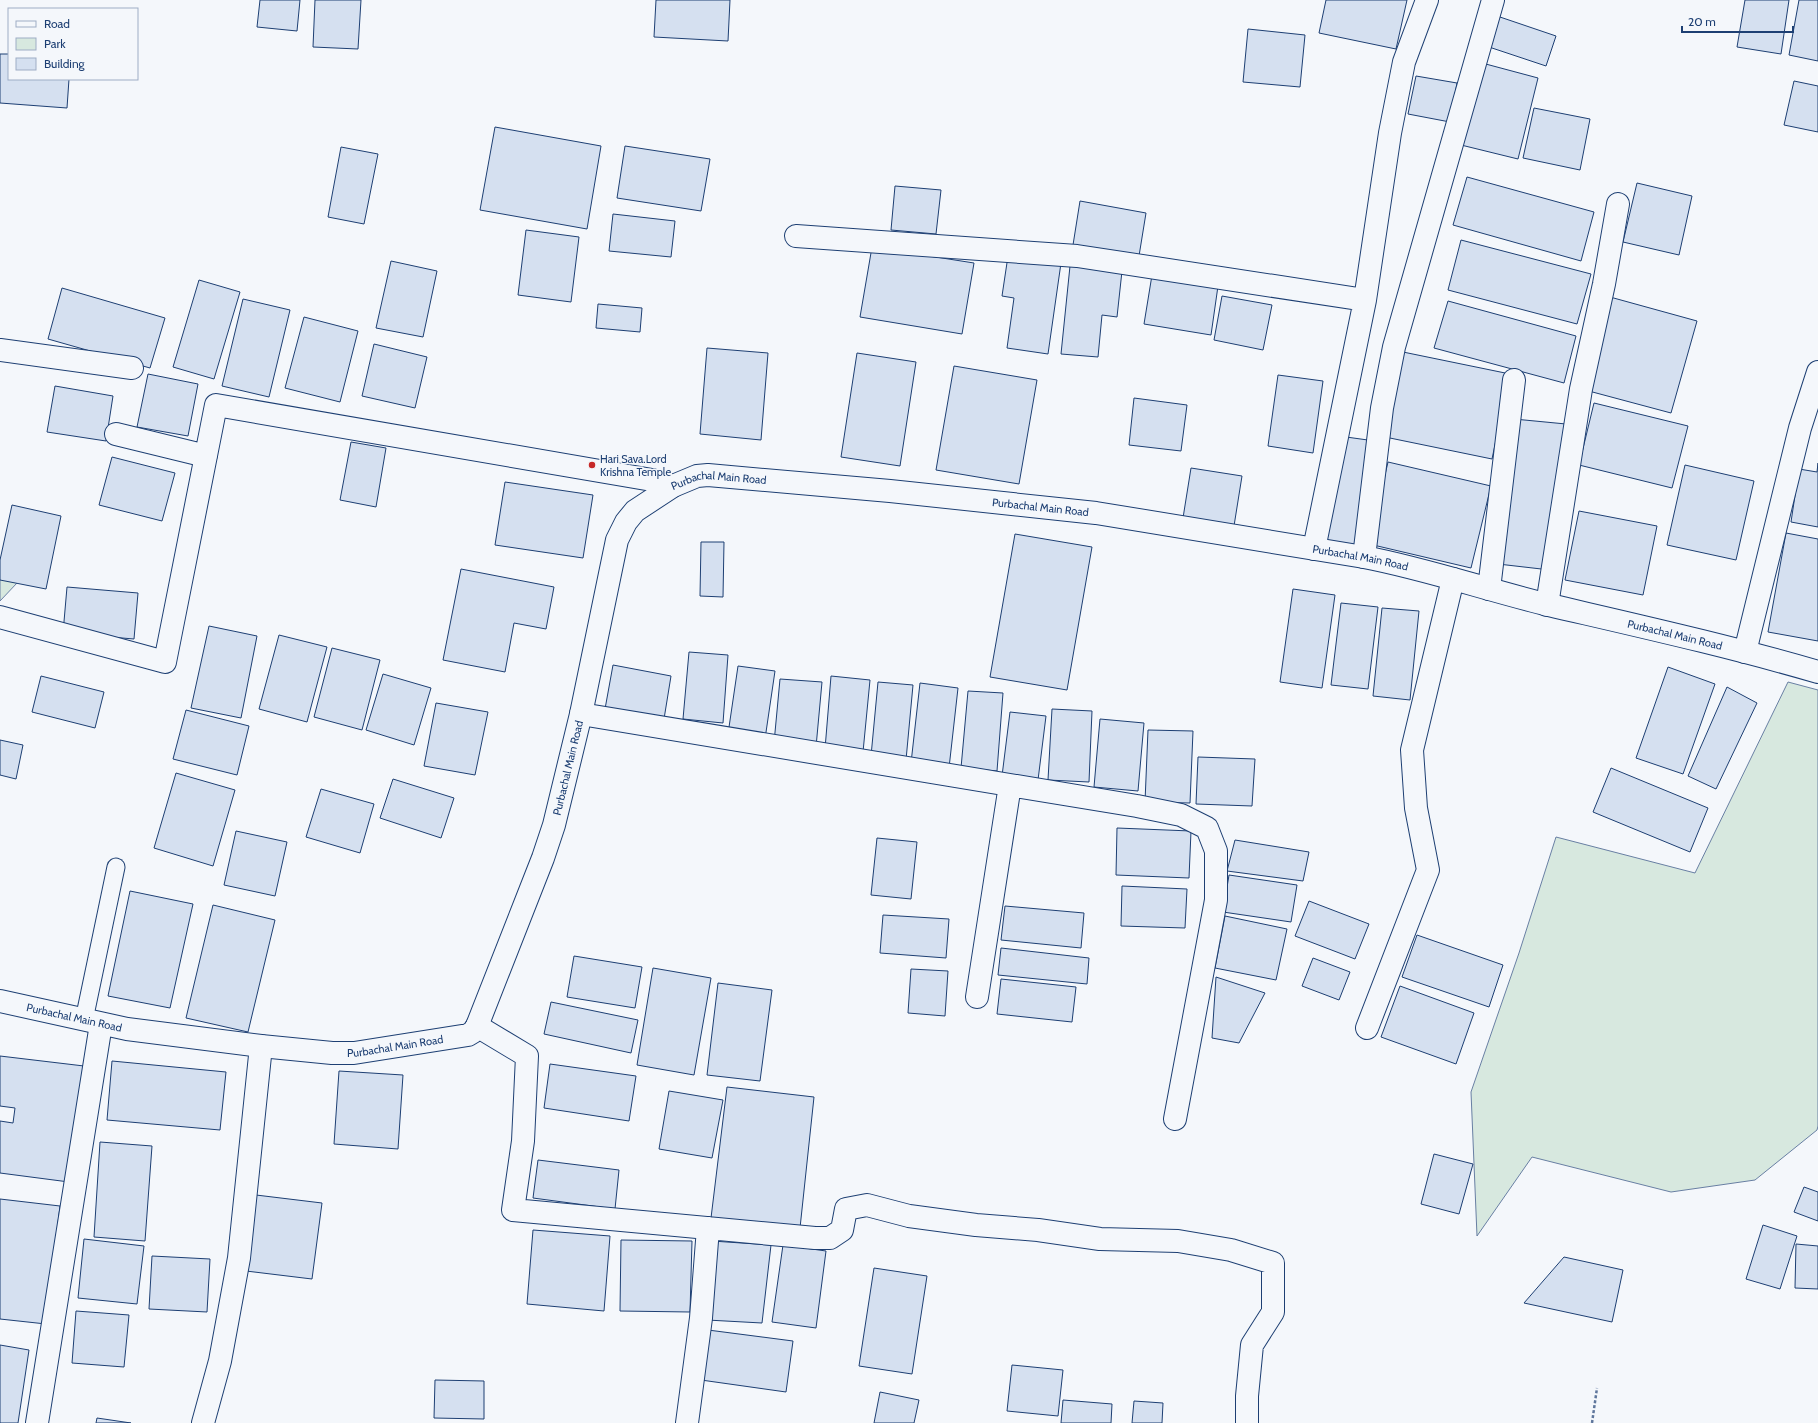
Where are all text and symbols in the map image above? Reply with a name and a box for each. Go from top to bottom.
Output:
legend [8,8,138,80]
scale bar [1682,8,1793,34]
text: 20 m [1688,14,1716,29]
text: Road [44,16,70,31]
text: Park [44,36,66,51]
text: Building [44,56,86,71]
place label: Hari Sava.Lord Krishna Temple [600,452,671,479]
marker: Hari Sava.Lord Krishna Temple [587,460,597,470]
street label: Purbachal Main Road [669,468,767,493]
street label: Purbachal Main Road [991,495,1090,519]
street label: Purbachal Main Road [1311,542,1410,574]
street label: Purbachal Main Road [1626,616,1724,653]
street label: Purbachal Main Road [550,719,586,817]
street label: Purbachal Main Road [25,1000,123,1035]
street label: Purbachal Main Road [347,1032,444,1060]

